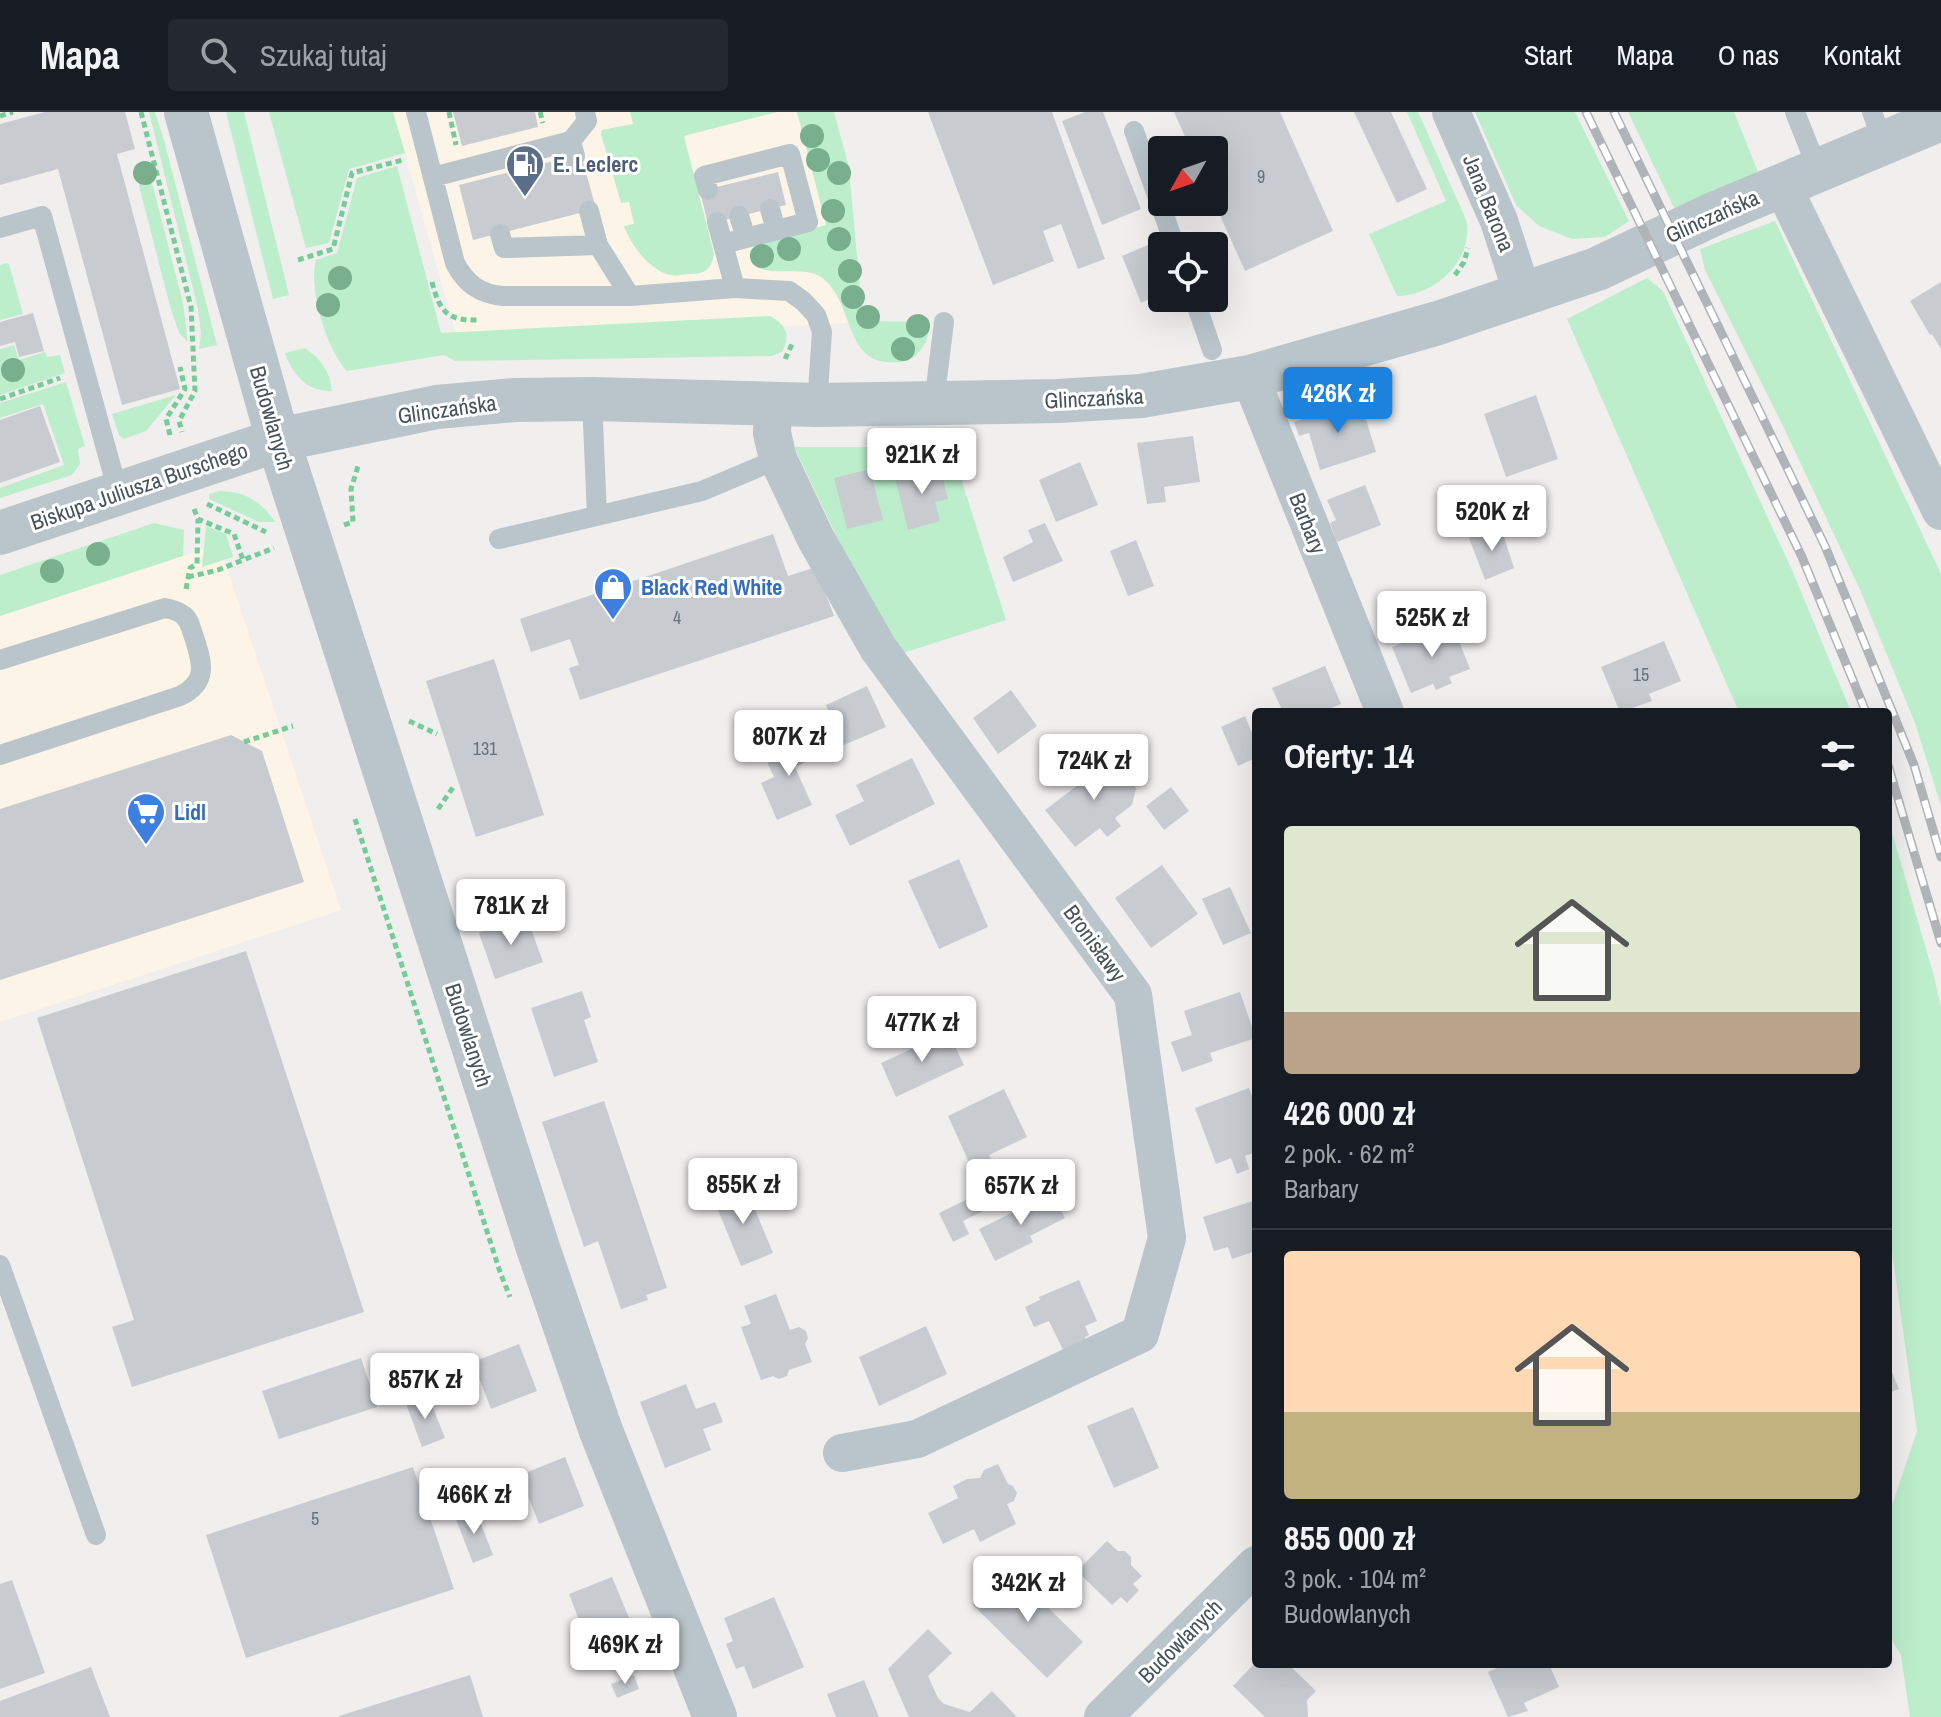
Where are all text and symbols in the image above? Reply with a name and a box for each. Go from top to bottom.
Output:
search box [168,19,728,91]
text: Mapa [40,30,120,81]
icon: search [196,33,240,77]
text: Szukaj tutaj [260,35,387,75]
text: Start [1524,36,1572,74]
text: Mapa [1616,36,1674,74]
text: O nas [1718,36,1779,74]
text: Kontakt [1823,36,1901,74]
north arrow [1148,136,1228,216]
map controls [1148,136,1228,312]
fuel station icon: E. Leclerc [504,143,546,198]
place label: E. Leclerc [553,149,638,179]
street label: Jana Barona [1456,150,1522,256]
house number: 9 [1257,164,1265,189]
street label: Glinczańska [1661,182,1763,250]
button: locate [1148,232,1228,312]
street label: Budowlanych [243,362,301,474]
pin: 426K zł [1264,367,1412,435]
text: 426K zł [1301,375,1375,410]
street label: Glinczańska [1044,380,1144,416]
street label: Glinczańska [396,387,498,431]
pin: 921K zł [848,428,996,496]
street label: Biskupa Juliusza Burschego [26,435,252,537]
text: 921K zł [885,436,959,471]
pin: 520K zł [1418,485,1566,553]
street label: Barbary [1282,488,1334,558]
text: 520K zł [1455,493,1529,528]
shop icon: Black Red White [592,566,634,621]
place label: Black Red White [641,572,782,602]
pin: 525K zł [1358,591,1506,659]
text: 525K zł [1395,599,1469,634]
house number: 4 [673,605,681,630]
house number: 15 [1633,662,1649,687]
pin: 807K zł [715,710,863,778]
text: 807K zł [752,718,826,753]
text: Oferty: 14 [1284,733,1414,779]
pin: 724K zł [1020,734,1168,802]
icon: filters [1816,734,1860,778]
house number: 131 [473,736,498,761]
text: 724K zł [1057,742,1131,777]
supermarket icon: Lidl [125,791,167,846]
place label: Lidl [174,797,206,827]
icon: home [1500,878,1644,1022]
pin: 781K zł [437,879,585,947]
text: 781K zł [474,887,548,922]
street label: Bronisławy [1057,898,1133,988]
street label: Budowlanych [438,979,500,1091]
pin: 477K zł [848,996,996,1064]
text: 477K zł [885,1004,959,1039]
text: 426 000 zł [1284,1090,1414,1136]
text: 2 pok. · 62 m² [1284,1136,1414,1171]
pin: 855K zł [669,1158,817,1226]
pin: 657K zł [947,1159,1095,1227]
text: 855K zł [706,1166,780,1201]
text: 657K zł [984,1167,1058,1202]
text: Barbary [1284,1171,1359,1206]
icon: home [1500,1303,1644,1447]
pin: 857K zł [351,1353,499,1421]
text: 857K zł [388,1361,462,1396]
pin: 466K zł [400,1468,548,1536]
text: 466K zł [437,1476,511,1511]
house number: 5 [311,1506,319,1531]
text: 855 000 zł [1284,1515,1414,1561]
pin: 342K zł [954,1556,1102,1624]
text: 3 pok. · 104 m² [1284,1561,1426,1596]
text: 342K zł [991,1564,1065,1599]
street label: Budowlanych [1131,1592,1229,1690]
text: Budowlanych [1284,1596,1411,1631]
pin: 469K zł [551,1618,699,1686]
text: 469K zł [588,1626,662,1661]

